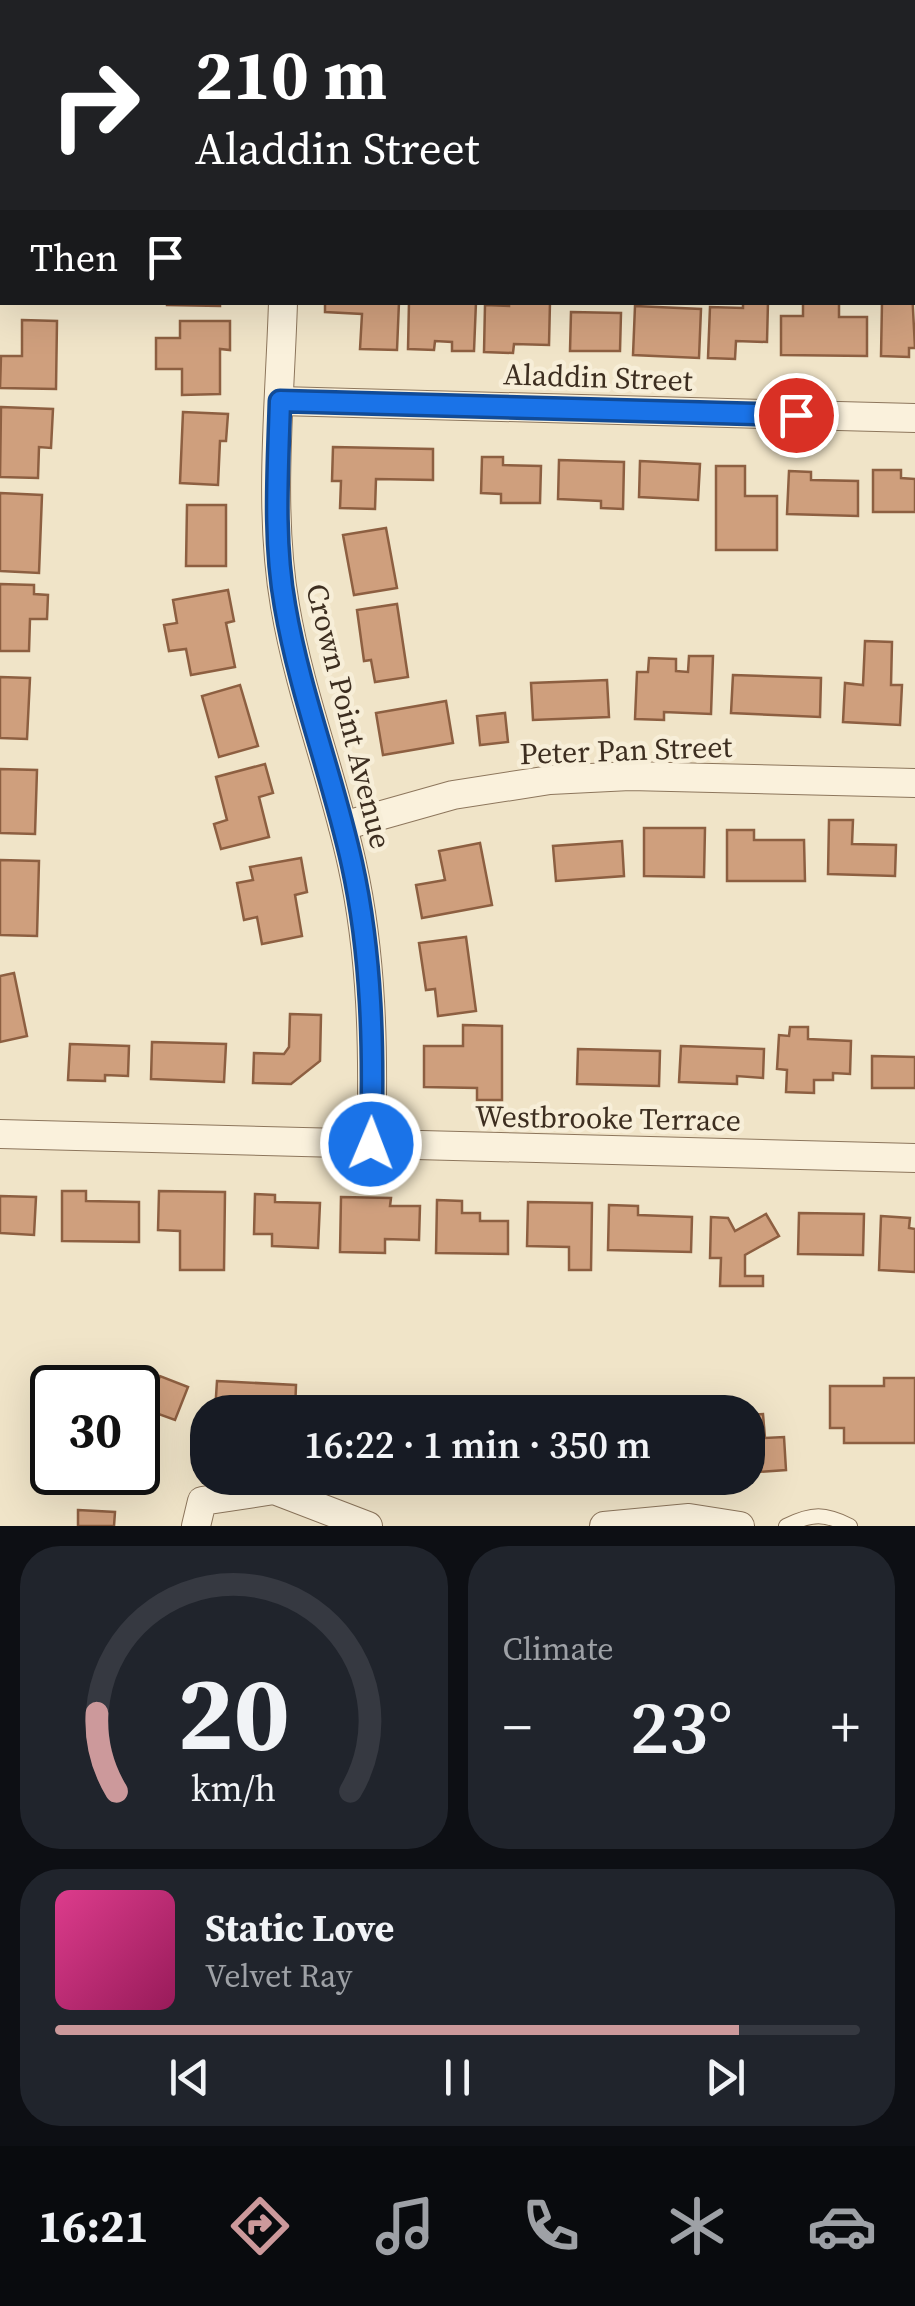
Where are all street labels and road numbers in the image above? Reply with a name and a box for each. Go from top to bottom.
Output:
street label: Aladdin Street [503,353,694,401]
street label: Crown Point Avenue [296,579,402,853]
street label: Peter Pan Street [519,726,733,774]
street label: Westbrooke Terrace [475,1095,741,1141]

